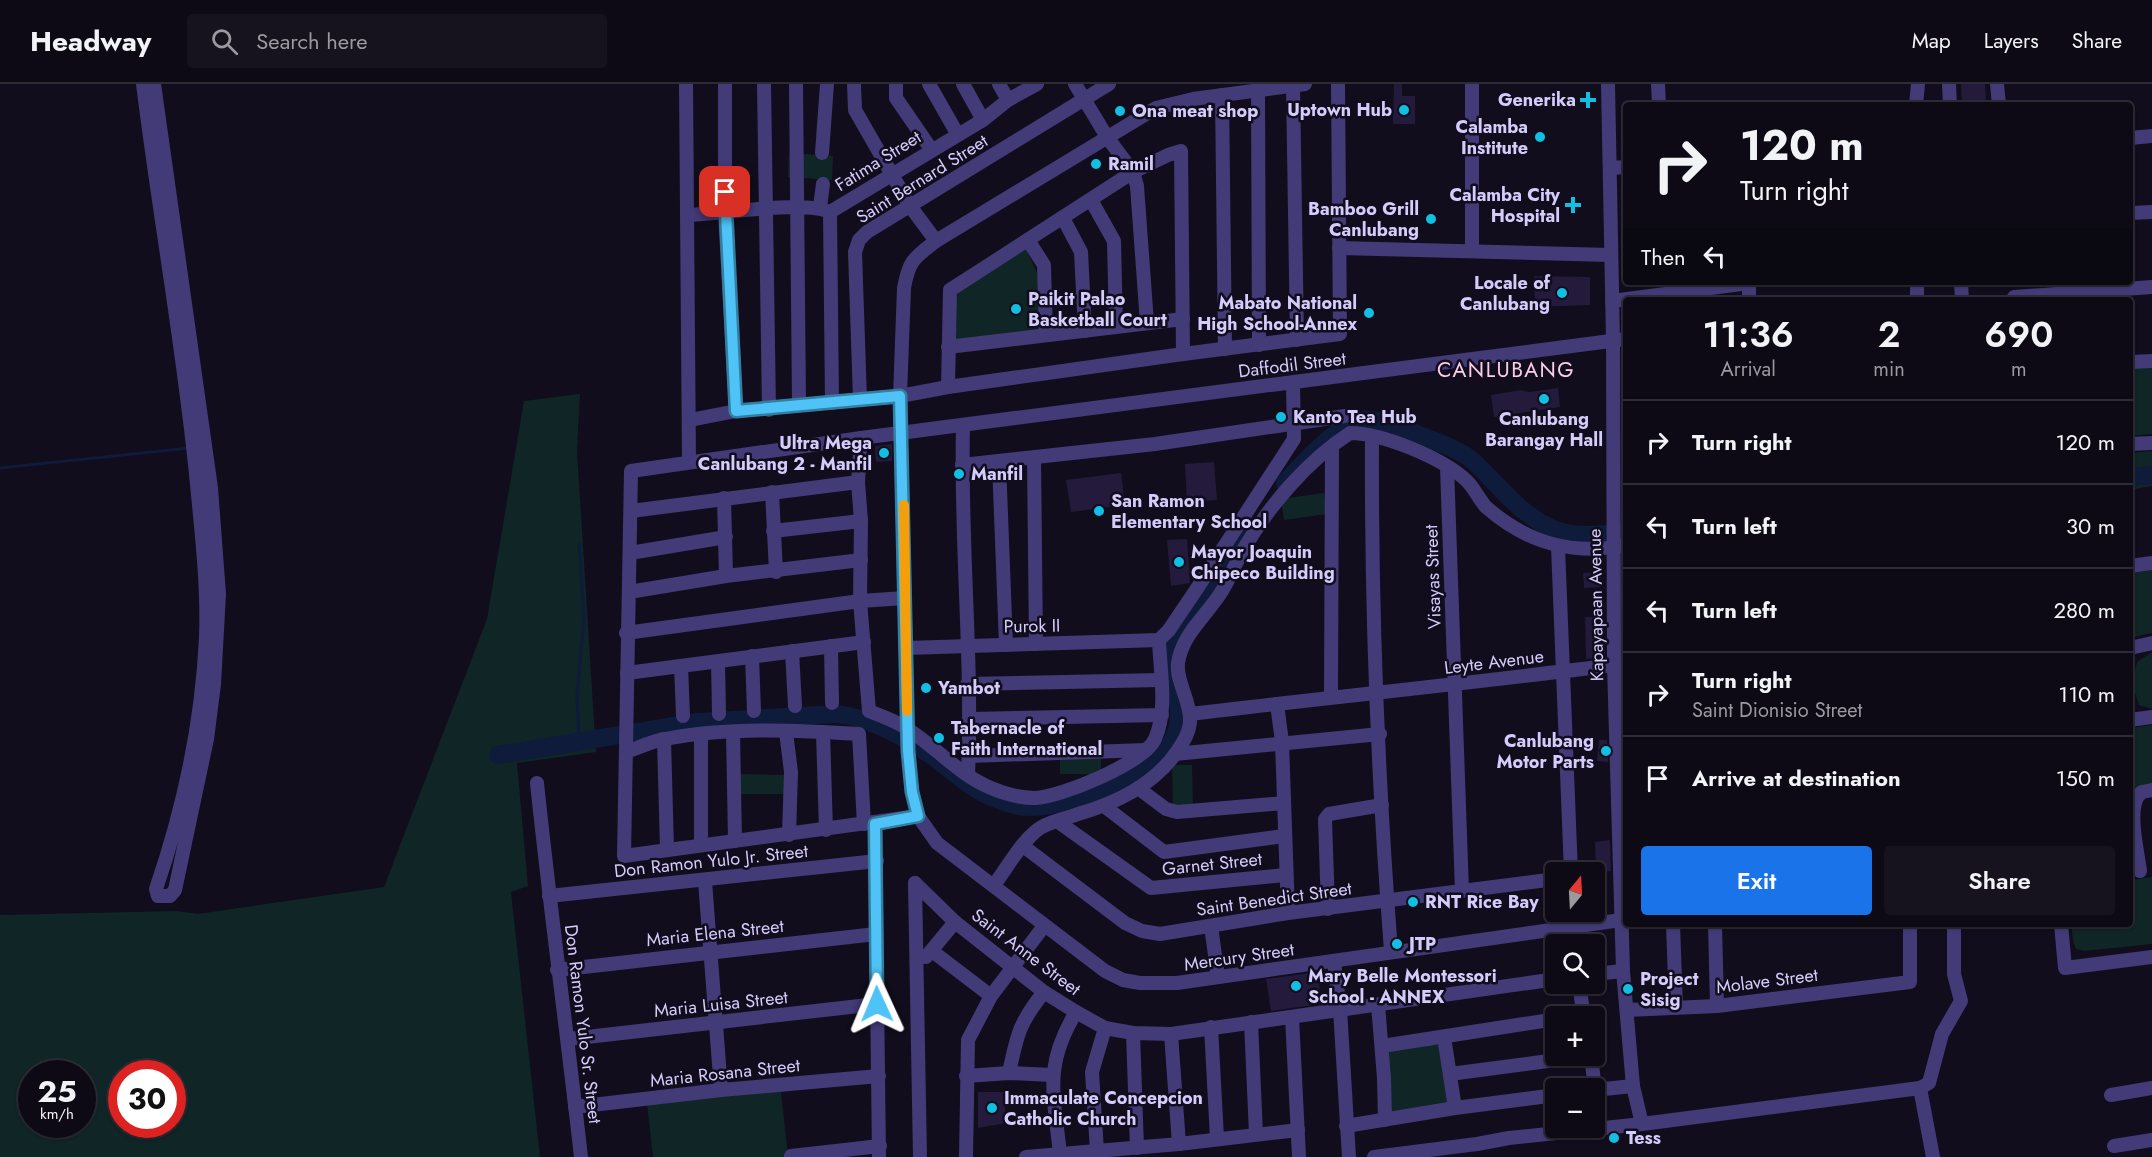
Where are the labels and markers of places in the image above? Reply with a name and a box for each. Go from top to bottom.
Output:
place label: Generika [1498,87,1576,113]
marker: Generika [1581,93,1595,107]
place label: Uptown Hub [1287,97,1392,123]
place label: Ona meat shop [1132,98,1258,124]
marker: Uptown Hub [1397,103,1411,117]
marker: Ona meat shop [1113,104,1127,118]
place label: Calamba Institute [1456,114,1528,161]
marker: Calamba Institute [1533,130,1547,144]
place label: Ramil [1108,151,1154,177]
marker: Ramil [1089,157,1103,171]
pin [699,166,750,217]
place label: Calamba City Hospital [1449,182,1561,229]
place label: Bamboo Grill Canlubang [1308,196,1419,243]
marker: Calamba City Hospital [1564,196,1582,214]
marker: Bamboo Grill Canlubang [1424,212,1438,226]
place label: Locale of Canlubang [1460,270,1551,317]
place label: Paikit Palao Basketball Court [1028,286,1167,333]
marker: Locale of Canlubang [1555,286,1569,300]
place label: Mabato National High School-Annex [1197,290,1357,337]
marker: Paikit Palao Basketball Court [1009,302,1023,316]
marker: Mabato National High School-Annex [1362,306,1376,320]
marker: Canlubang Barangay Hall [1537,392,1551,406]
place label: Kanto Tea Hub [1293,404,1417,430]
place label: Canlubang Barangay Hall [1485,406,1603,453]
marker: Kanto Tea Hub [1274,410,1288,424]
place label: Ultra Mega Canlubang 2 - Manfil [698,430,872,477]
marker: Ultra Mega Canlubang 2 - Manfil [877,446,891,460]
place label: Manfil [971,461,1023,487]
marker: Manfil [952,467,966,481]
place label: San Ramon Elementary School [1111,488,1267,535]
marker: San Ramon Elementary School [1092,504,1106,518]
place label: Mayor Joaquin Chipeco Building [1191,539,1335,586]
marker: Mayor Joaquin Chipeco Building [1172,555,1186,569]
place label: Yambot [937,675,1000,701]
marker: Yambot [919,681,933,695]
place label: Tabernacle of Faith International [951,715,1102,762]
place label: Canlubang Motor Parts [1496,728,1594,775]
marker: Tabernacle of Faith International [932,731,946,745]
marker: Canlubang Motor Parts [1599,744,1613,758]
place label: RNT Rice Bay [1425,889,1539,915]
marker: RNT Rice Bay [1406,895,1420,909]
place label: JTP [1406,931,1436,957]
marker: JTP [1390,937,1404,951]
place label: Mary Belle Montessori School - ANNEX [1308,963,1497,1010]
place label: Project Sisig [1640,966,1699,1013]
marker: Mary Belle Montessori School - ANNEX [1289,979,1303,993]
marker: Project Sisig [1621,982,1635,996]
place label: Immaculate Concepcion Catholic Church [1004,1085,1203,1132]
marker: Immaculate Concepcion Catholic Church [985,1101,999,1115]
place label: Tess [1626,1125,1661,1151]
marker: Tess [1607,1131,1621,1145]

